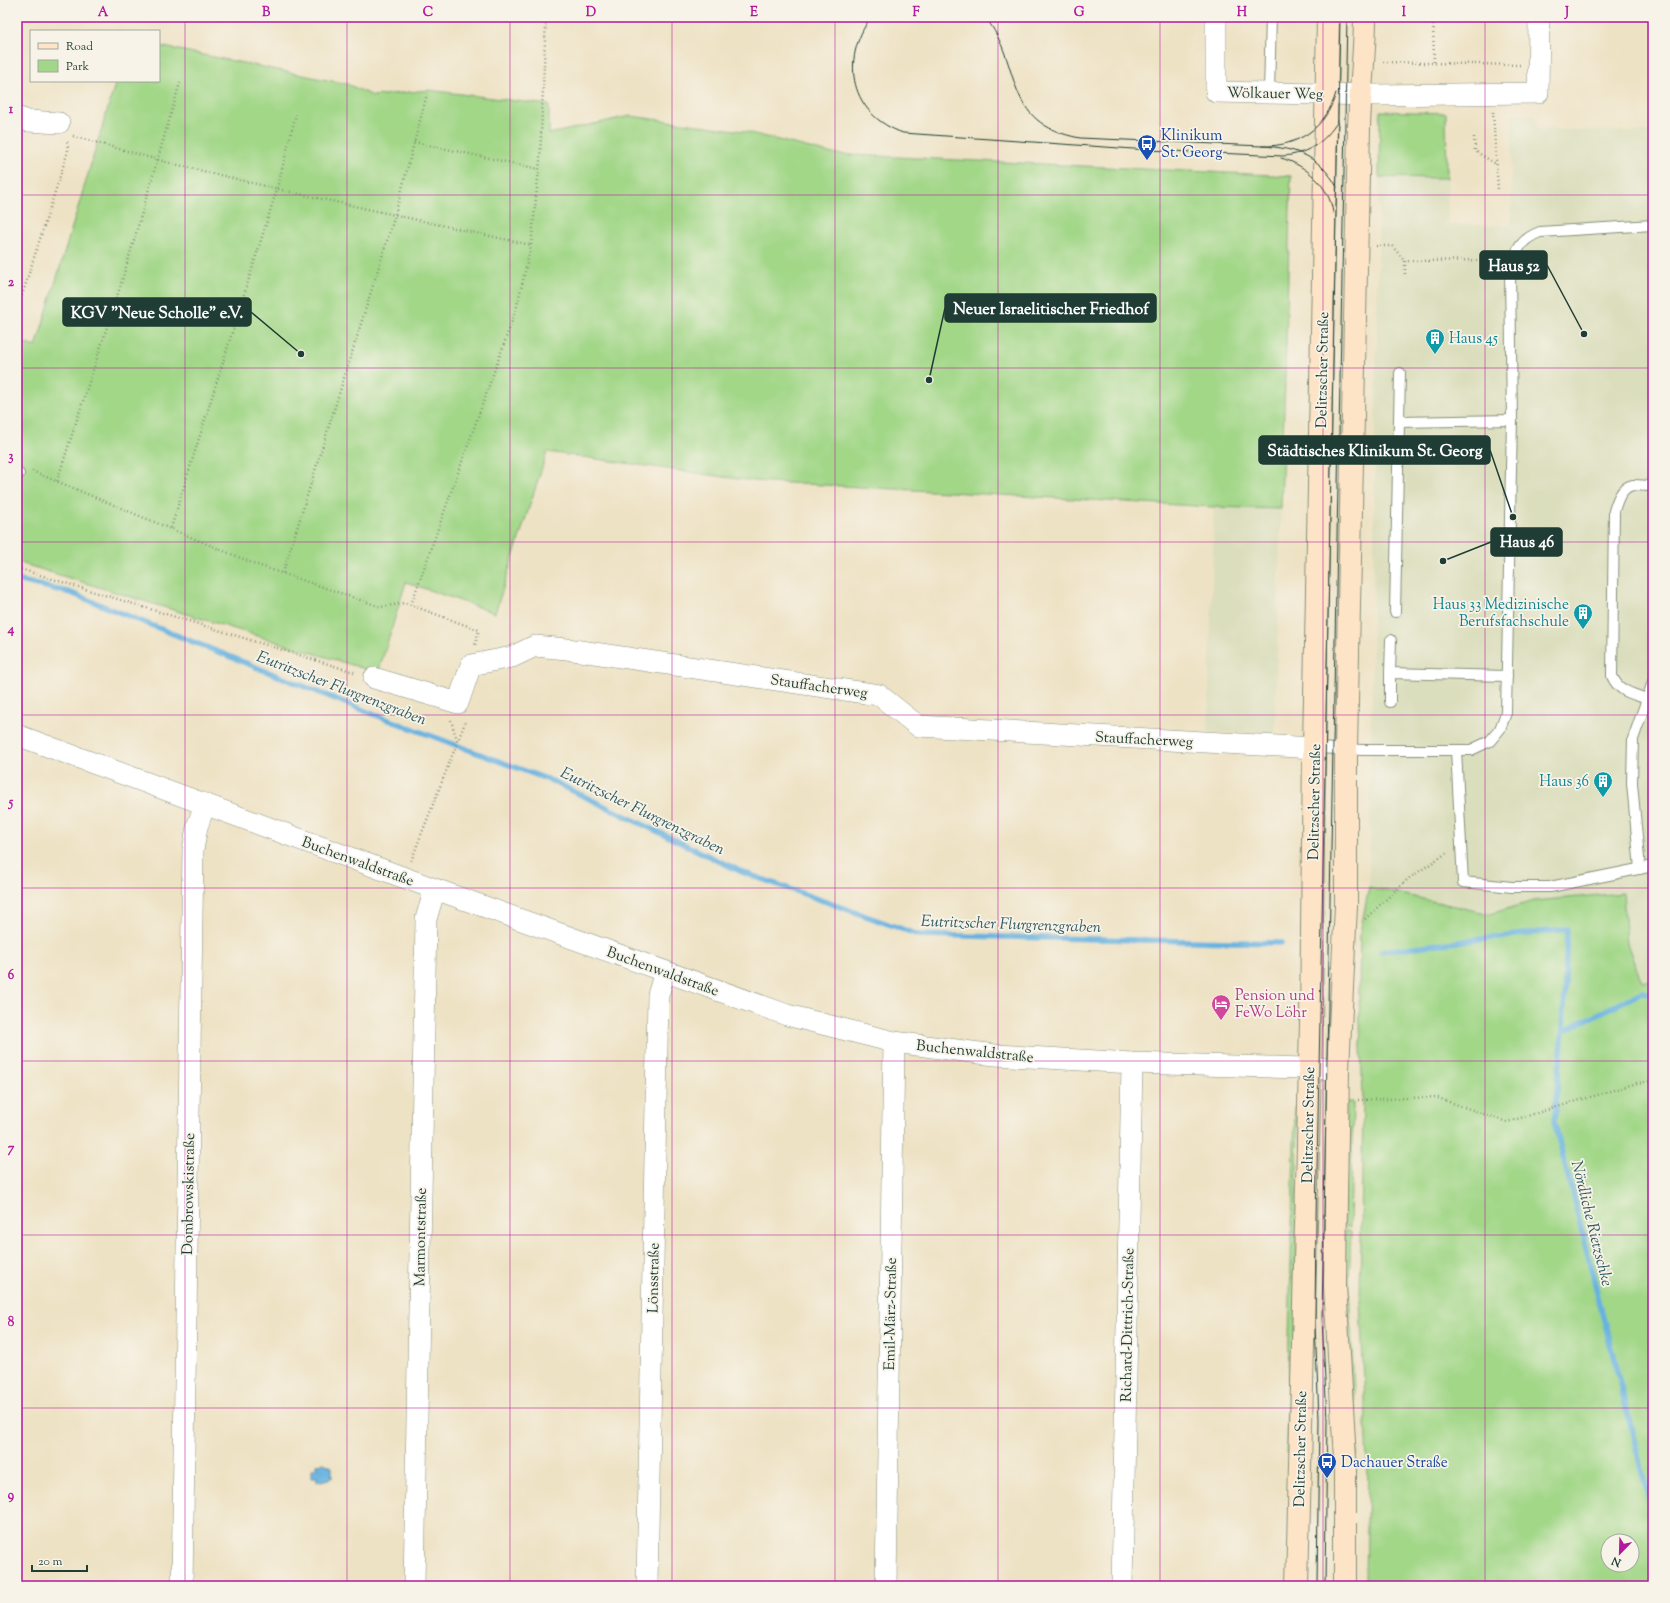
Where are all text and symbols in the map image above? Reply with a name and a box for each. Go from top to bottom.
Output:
text: A [98,4,109,22]
text: B [262,4,271,22]
text: C [423,4,433,22]
text: D [586,4,596,22]
text: E [750,4,758,22]
text: F [912,4,920,22]
text: G [1074,4,1085,22]
text: H [1237,4,1248,22]
text: I [1402,4,1407,22]
text: J [1564,4,1569,22]
legend [30,30,160,82]
text: Road [66,38,93,56]
text: Park [66,58,89,76]
street label: Wölkauer Weg [1227,83,1323,106]
text: 1 [9,101,14,119]
place label: Klinikum St. Georg [1161,126,1223,164]
bus stop icon: Klinikum St. Georg [1136,133,1158,161]
callout: Haus 52 [1480,251,1547,279]
text: Haus 52 [1488,256,1540,279]
text: 2 [8,274,15,292]
callout: Neuer Israelitischer Friedhof [945,294,1156,322]
callout: KGV "Neue Scholle" e.V. [63,298,251,326]
text: Neuer Israelitischer Friedhof [953,299,1150,322]
text: KGV "Neue Scholle" e.V. [71,303,243,326]
street label: Delitzscher Straße [1312,312,1335,428]
building icon: Haus 45 [1424,327,1446,355]
place label: Haus 45 [1449,329,1498,350]
callout: Städtisches Klinikum St. Georg [1259,436,1490,464]
text: Städtisches Klinikum St. Georg [1267,441,1483,464]
text: 3 [8,448,14,466]
callout: Haus 46 [1491,528,1562,556]
text: Haus 46 [1500,532,1554,555]
place label: Haus 33 Medizinische Berufsfachschule [1433,595,1569,633]
building icon: Haus 33 Medizinische Berufsfachschule [1572,602,1594,630]
text: 4 [7,621,15,639]
water label: Eutritzscher Flurgrenzgraben [253,646,430,733]
street label: Stauffacherweg [769,670,869,705]
street label: Stauffacherweg [1094,727,1194,754]
street label: Delitzscher Straße [1304,744,1327,860]
water label: Eutritzscher Flurgrenzgraben [556,762,729,862]
building icon: Haus 36 [1592,770,1614,798]
place label: Haus 36 [1539,772,1589,793]
text: 5 [8,794,14,812]
street label: Buchenwaldstraße [298,832,417,892]
water label: Eutritzscher Flurgrenzgraben [920,911,1102,940]
street label: Buchenwaldstraße [603,942,722,1002]
text: 6 [8,967,15,985]
place label: Pension und FeWo Löhr [1235,986,1315,1024]
hotel icon: Pension und FeWo Löhr [1210,993,1232,1021]
street label: Buchenwaldstraße [915,1036,1035,1069]
street label: Delitzscher Straße [1298,1067,1321,1183]
street label: Dombrowskistraße [178,1133,201,1255]
text: 7 [8,1140,15,1158]
water label: Nördliche Rietzschke [1564,1158,1617,1289]
street label: Marmontstraße [410,1187,433,1287]
street label: Lönsstraße [643,1243,666,1313]
street label: Richard-Dittrich-Straße [1117,1248,1140,1402]
street label: Emil-März-Straße [880,1257,903,1371]
text: 8 [8,1314,15,1332]
street label: Delitzscher Straße [1290,1391,1313,1507]
bus stop icon: Dachauer Straße [1316,1451,1338,1479]
place label: Dachauer Straße [1341,1453,1448,1474]
text: 9 [8,1487,15,1505]
north arrow [1600,1533,1640,1573]
scale bar [32,1547,87,1573]
text: N [1609,1552,1625,1571]
text: 20 m [38,1553,63,1571]

